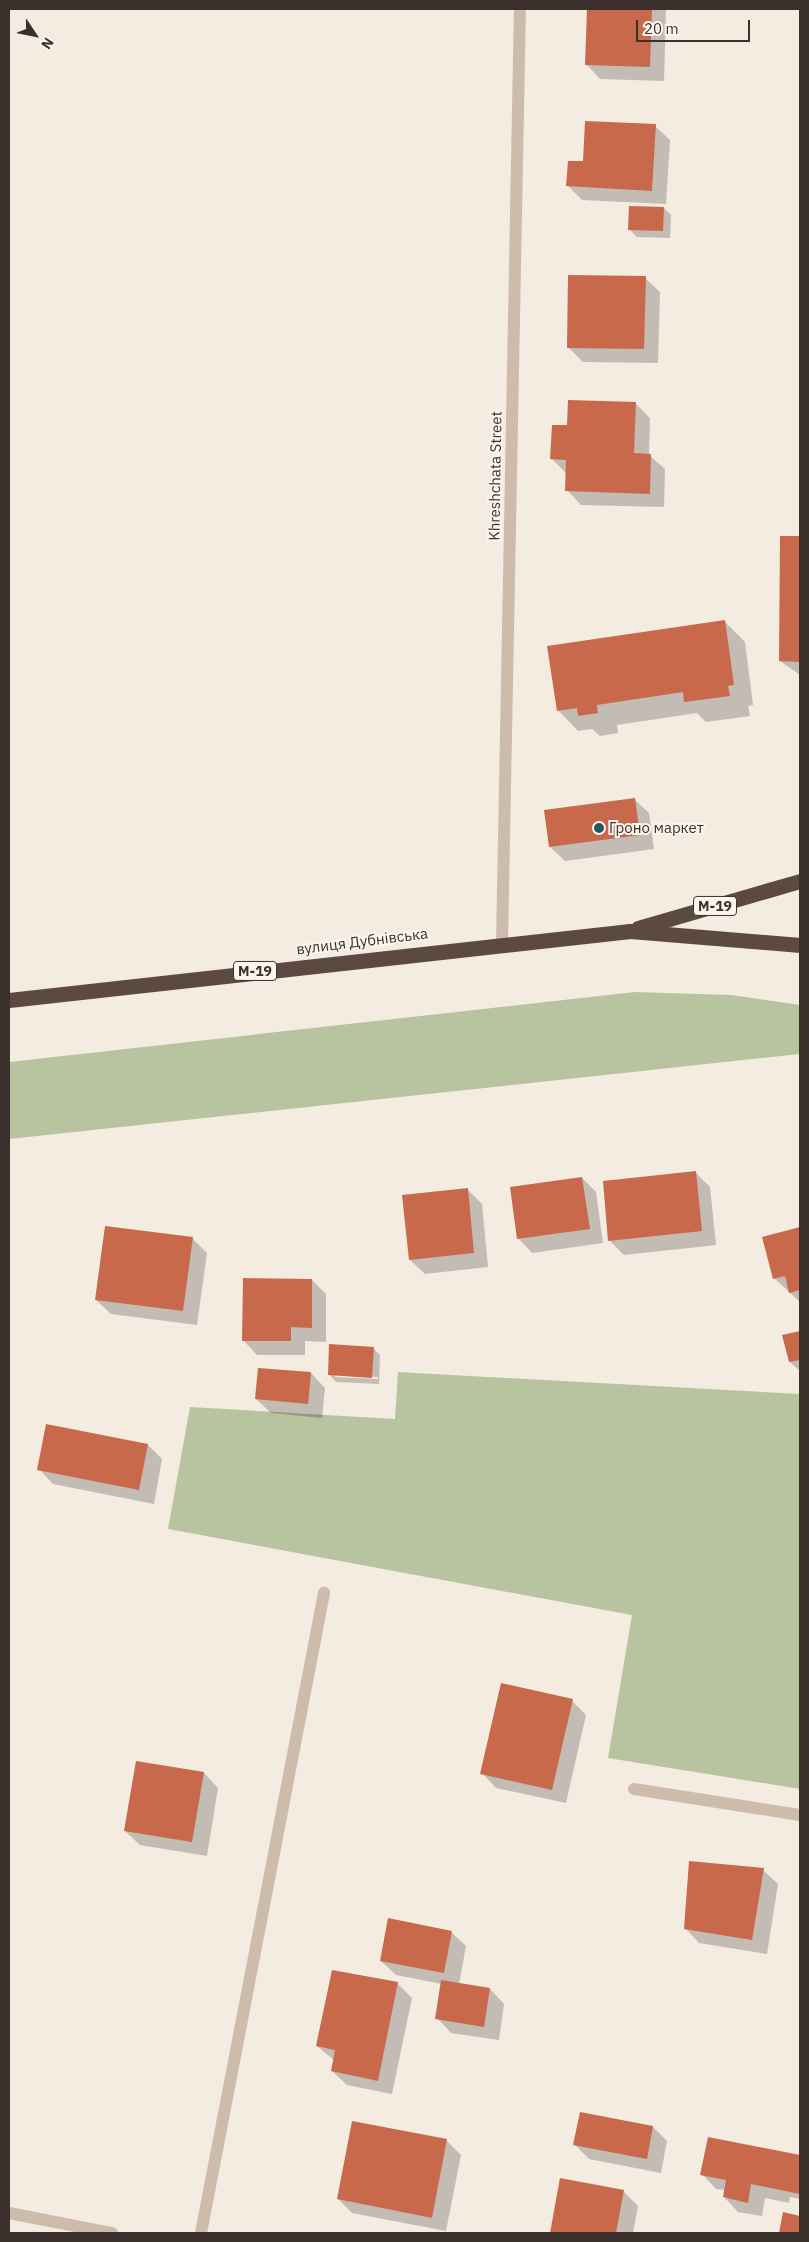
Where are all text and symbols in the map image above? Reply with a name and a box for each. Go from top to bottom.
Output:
north arrow [10,10,60,60]
scale bar [639,10,753,42]
text: 20 m [644,19,679,38]
text: N [37,34,58,53]
street label: Khreshchata Street [485,411,505,541]
place label: Гроно маркет [609,819,704,837]
marker: Гроно маркет [593,822,605,834]
road number: М-19 [692,894,738,918]
street label: вулиця Дубнівська [295,924,429,958]
road number: М-19 [232,959,278,982]

